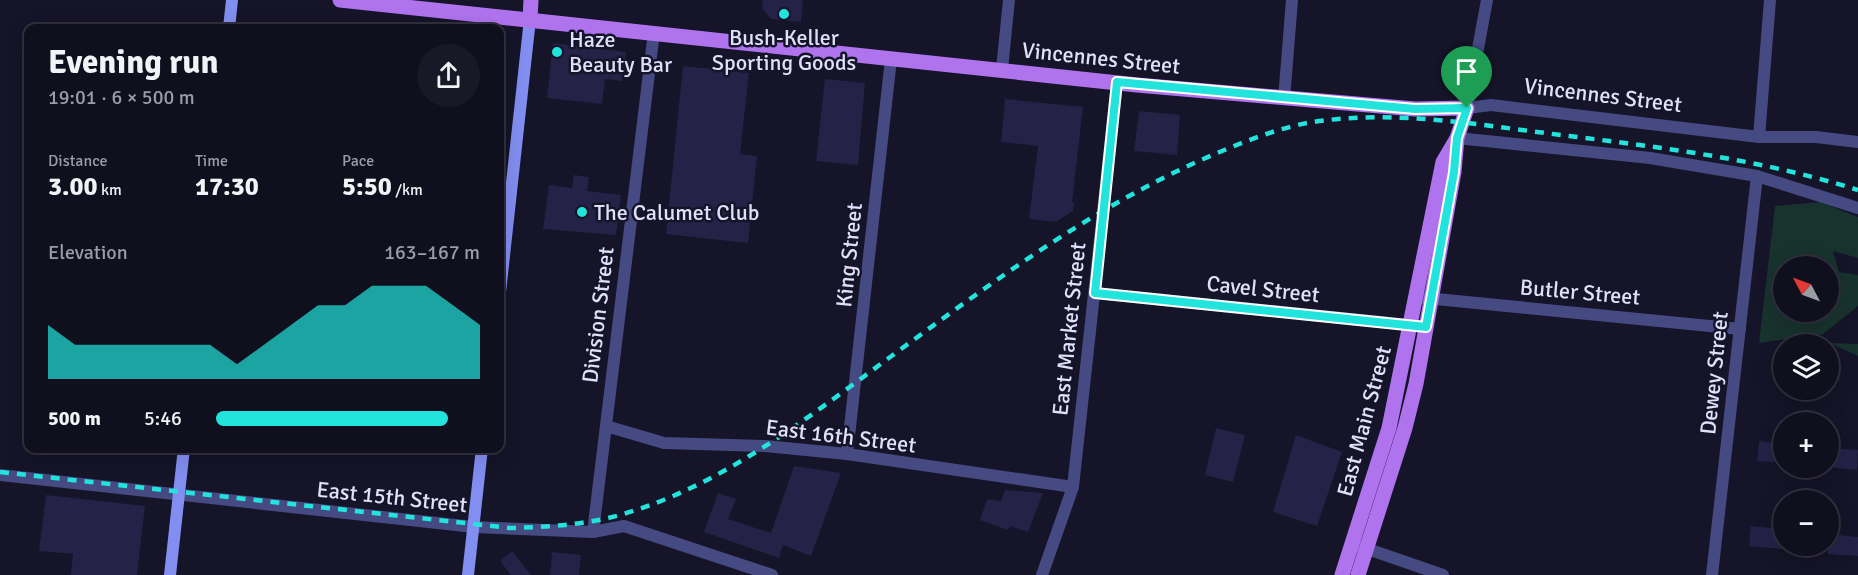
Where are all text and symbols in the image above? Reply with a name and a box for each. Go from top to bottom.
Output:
marker: Bush-Keller Sporting Goods [777,7,791,21]
place label: Bush-Keller Sporting Goods [712,24,856,76]
place label: Haze Beauty Bar [569,26,672,78]
street label: Vincennes Street [1021,36,1182,80]
text: Evening run [48,42,218,83]
button: share [417,44,480,107]
marker: Haze Beauty Bar [550,45,564,59]
pin [1441,46,1492,108]
icon: arrive [1450,55,1483,88]
street label: Vincennes Street [1523,72,1684,118]
text: 19:01 · 6 × 500 m [48,85,195,110]
text: Distance [48,151,108,171]
text: Time [195,151,228,171]
text: Pace [342,151,374,171]
text: 3.00 [48,171,98,203]
text: 17:30 [195,171,259,203]
text: 5:50 [342,171,392,203]
text: km [98,180,122,200]
text: /km [392,180,423,200]
place label: The Calumet Club [594,199,759,226]
street label: King Street [830,201,868,309]
marker: The Calumet Club [575,205,589,219]
text: Elevation [48,240,128,265]
text: 163–167 m [384,240,480,265]
street label: East Market Street [1046,241,1092,417]
street label: Division Street [576,245,620,385]
north arrow [1773,256,1839,322]
map controls [1773,256,1839,556]
street label: Cavel Street [1205,270,1321,308]
street label: Butler Street [1519,273,1642,311]
street label: Dewey Street [1694,310,1734,436]
button: layers [1773,334,1839,400]
street label: East Main Street [1331,343,1397,499]
text: 500 m [48,406,101,431]
text: 5:46 [144,406,182,431]
button: + [1773,412,1839,478]
street label: East 16th Street [764,413,918,459]
street label: East 15th Street [315,476,469,518]
button: − [1773,490,1839,556]

